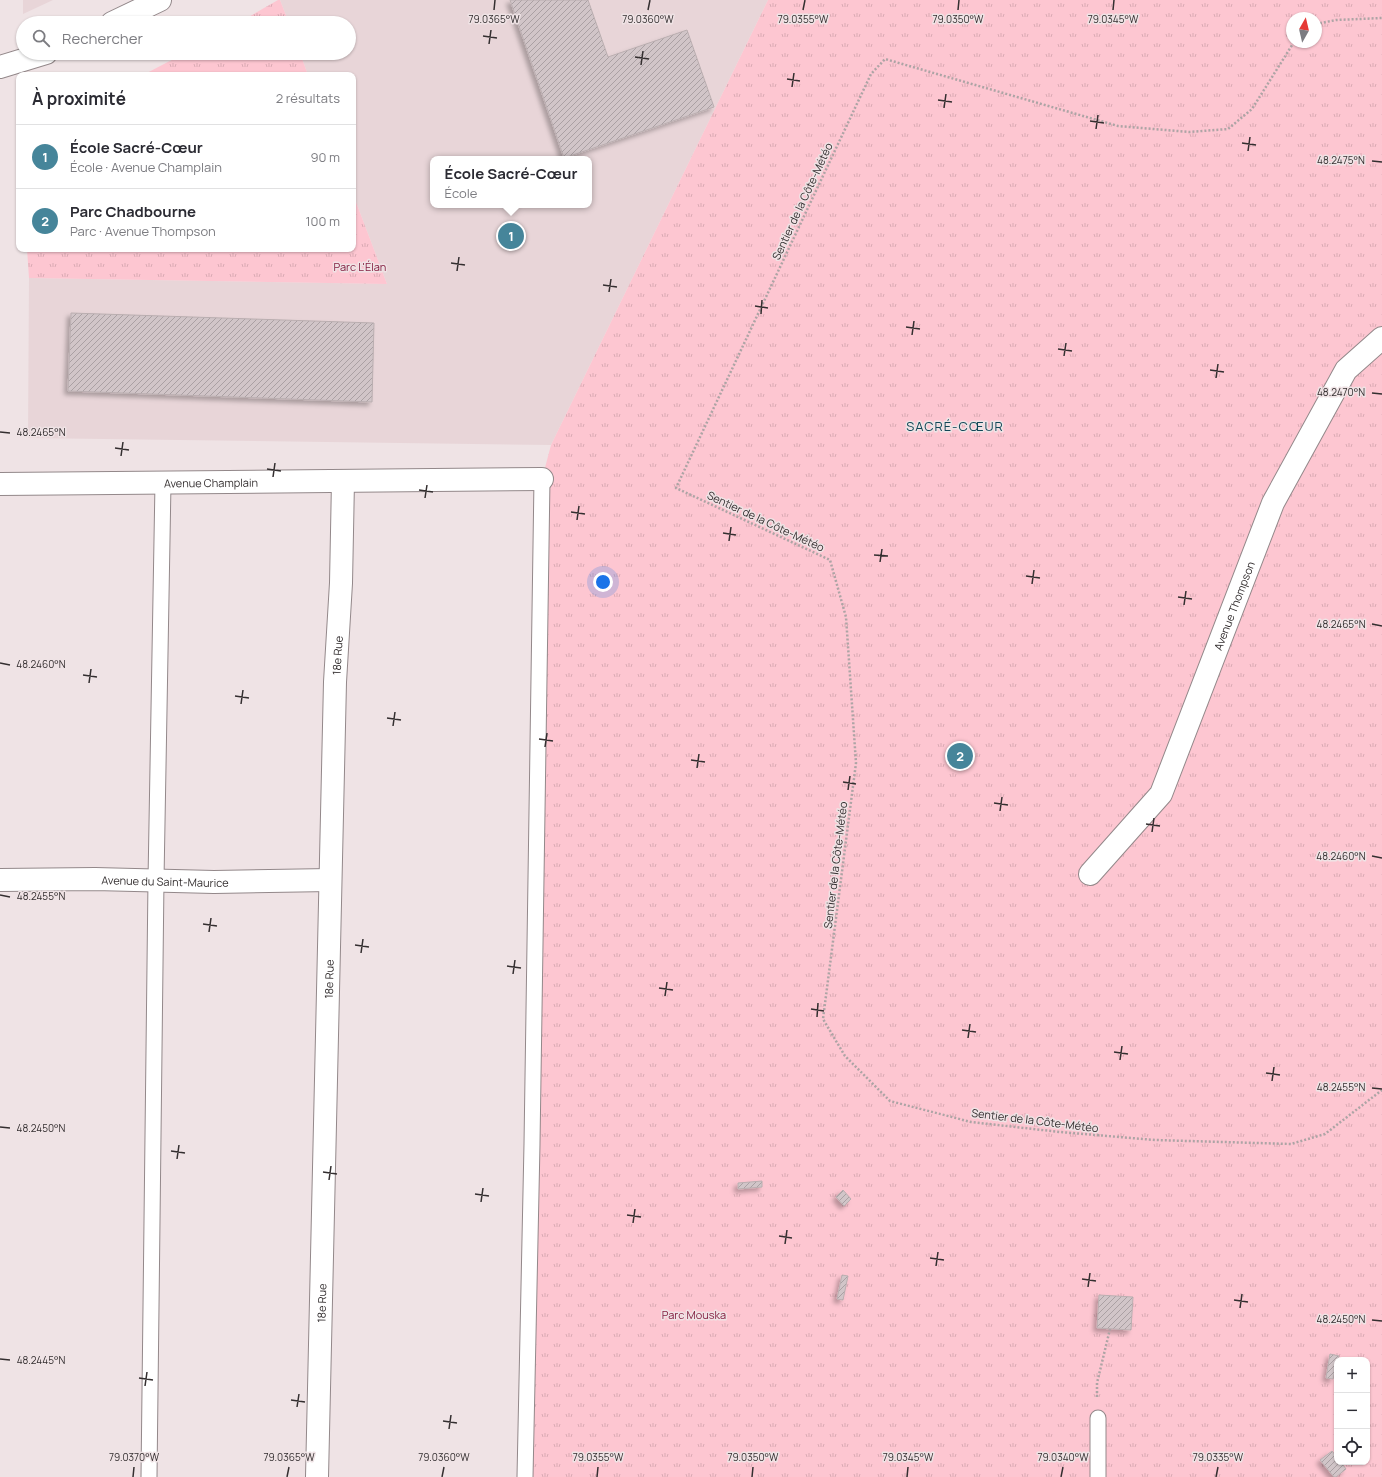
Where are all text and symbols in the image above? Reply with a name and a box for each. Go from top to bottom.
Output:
text: 79.0365°W [468,12,520,26]
text: 79.0360°W [622,12,674,26]
text: 79.0355°W [778,12,829,26]
text: 79.0350°W [933,12,984,26]
text: 79.0345°W [1088,12,1139,26]
north arrow [1286,12,1322,48]
search box [16,16,356,60]
icon: search [30,27,52,49]
text: Rechercher [62,28,143,49]
text: À proximité [32,87,126,110]
text: 2 résultats [276,89,340,107]
text: École Sacré-Cœur [70,137,203,158]
street label: Sentier de la Côte-Météo [768,139,836,262]
text: 1 [42,148,48,166]
text: 90 m [310,148,340,166]
text: 48.2475°N [1317,153,1365,167]
popup [430,156,592,208]
text: École · Avenue Champlain [70,158,222,176]
text: École Sacré-Cœur [445,163,577,184]
text: École [445,184,477,202]
text: Parc Chadbourne [70,201,196,222]
text: 2 [41,212,49,230]
text: 100 m [305,212,340,230]
pin: 1 [498,221,524,251]
text: Parc · Avenue Thompson [70,222,216,240]
park label: Parc L'Élan [334,259,386,274]
text: 48.2470°N [1317,385,1365,399]
district label: SACRÉ-CŒUR [906,417,1004,435]
text: 48.2465°N [17,425,66,439]
street label: Avenue Champlain [164,474,258,490]
street label: Sentier de la Côte-Météo [705,487,828,555]
street label: Avenue Thompson [1210,559,1257,652]
your location [593,572,613,592]
text: 48.2465°N [1317,617,1366,631]
street label: 18e Rue [328,635,345,675]
text: 48.2460°N [16,657,66,671]
pin: 2 [947,741,973,771]
street label: Sentier de la Côte-Météo [820,800,850,929]
text: 48.2460°N [1316,849,1366,863]
street label: Avenue du Saint-Maurice [101,872,229,890]
text: 48.2455°N [17,889,65,903]
street label: 18e Rue [320,959,336,999]
text: 48.2455°N [1317,1080,1365,1094]
street label: Sentier de la Côte-Météo [971,1105,1100,1135]
text: 48.2450°N [17,1121,66,1135]
street label: 18e Rue [313,1283,329,1323]
park label: Parc Mouska [662,1307,726,1322]
text: 48.2450°N [1317,1312,1366,1326]
text: 48.2445°N [17,1353,66,1367]
map controls [1334,1357,1370,1465]
button: + [1334,1357,1370,1393]
button: − [1334,1393,1370,1429]
button: locate [1334,1429,1370,1465]
text: 79.0370°W [109,1450,160,1464]
text: 79.0365°W [263,1450,315,1464]
text: 79.0360°W [418,1450,470,1464]
text: 79.0355°W [573,1450,624,1464]
text: 79.0350°W [728,1450,779,1464]
text: 79.0345°W [883,1450,934,1464]
text: 79.0340°W [1037,1450,1089,1464]
text: 79.0335°W [1193,1450,1244,1464]

